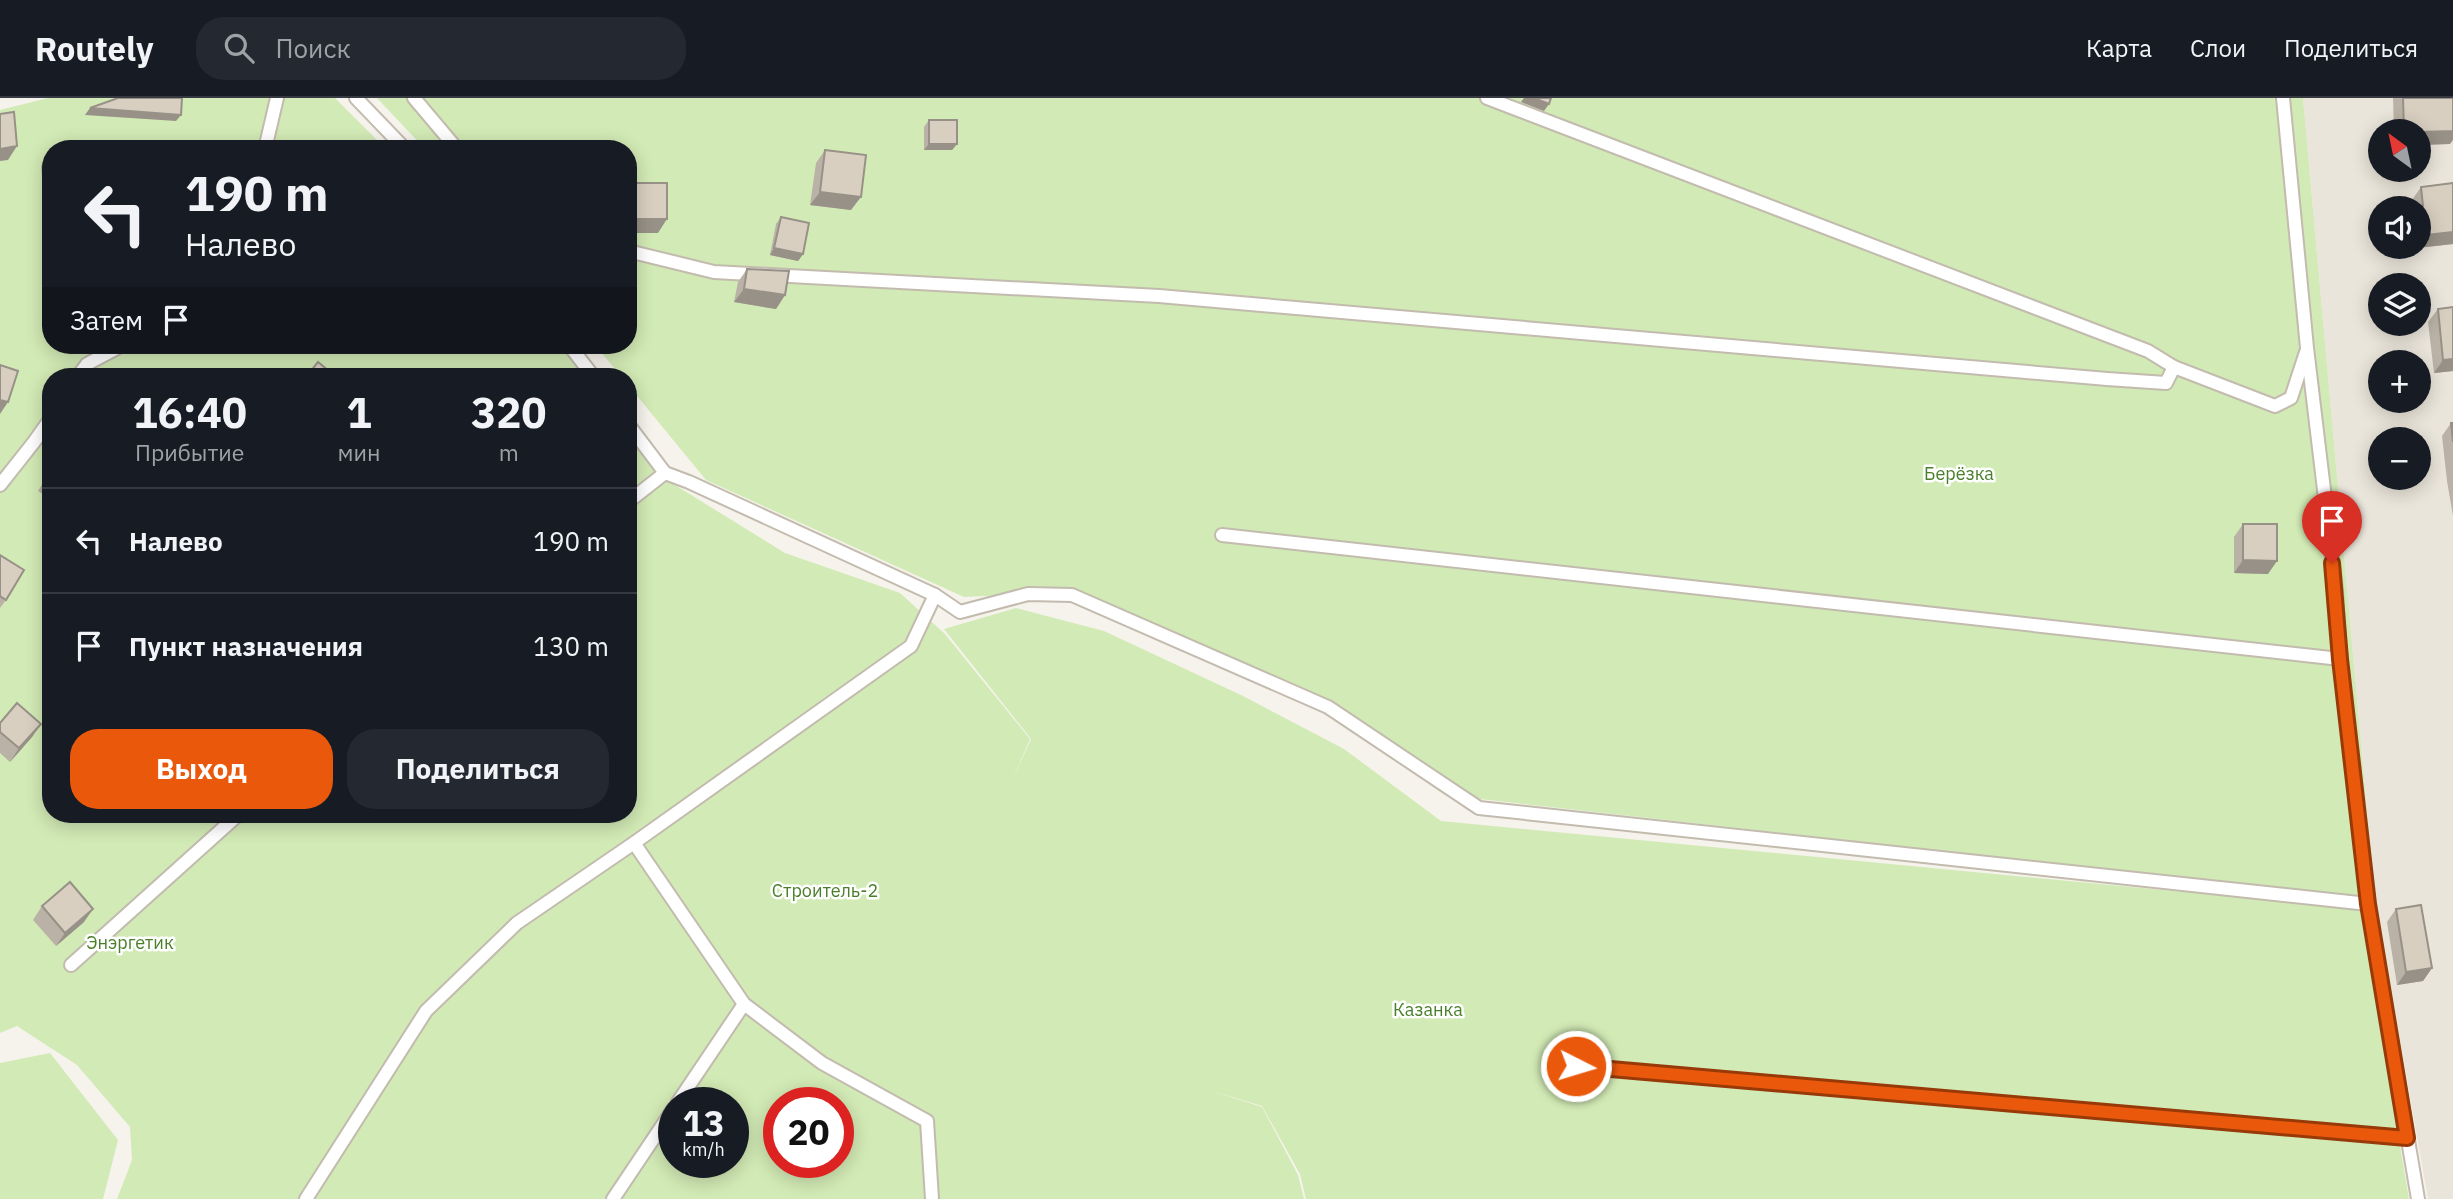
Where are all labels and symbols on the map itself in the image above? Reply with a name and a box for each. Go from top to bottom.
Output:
north arrow [2368,119,2431,182]
park label: Берёзка [1924,462,1994,485]
pin [2302,491,2362,563]
park label: Строитель-2 [772,879,878,902]
park label: Энэргетик [86,931,174,954]
park label: Казанка [1393,998,1463,1021]
position arrow [1539,1029,1613,1103]
speed limit sign: 20 [763,1087,854,1178]

